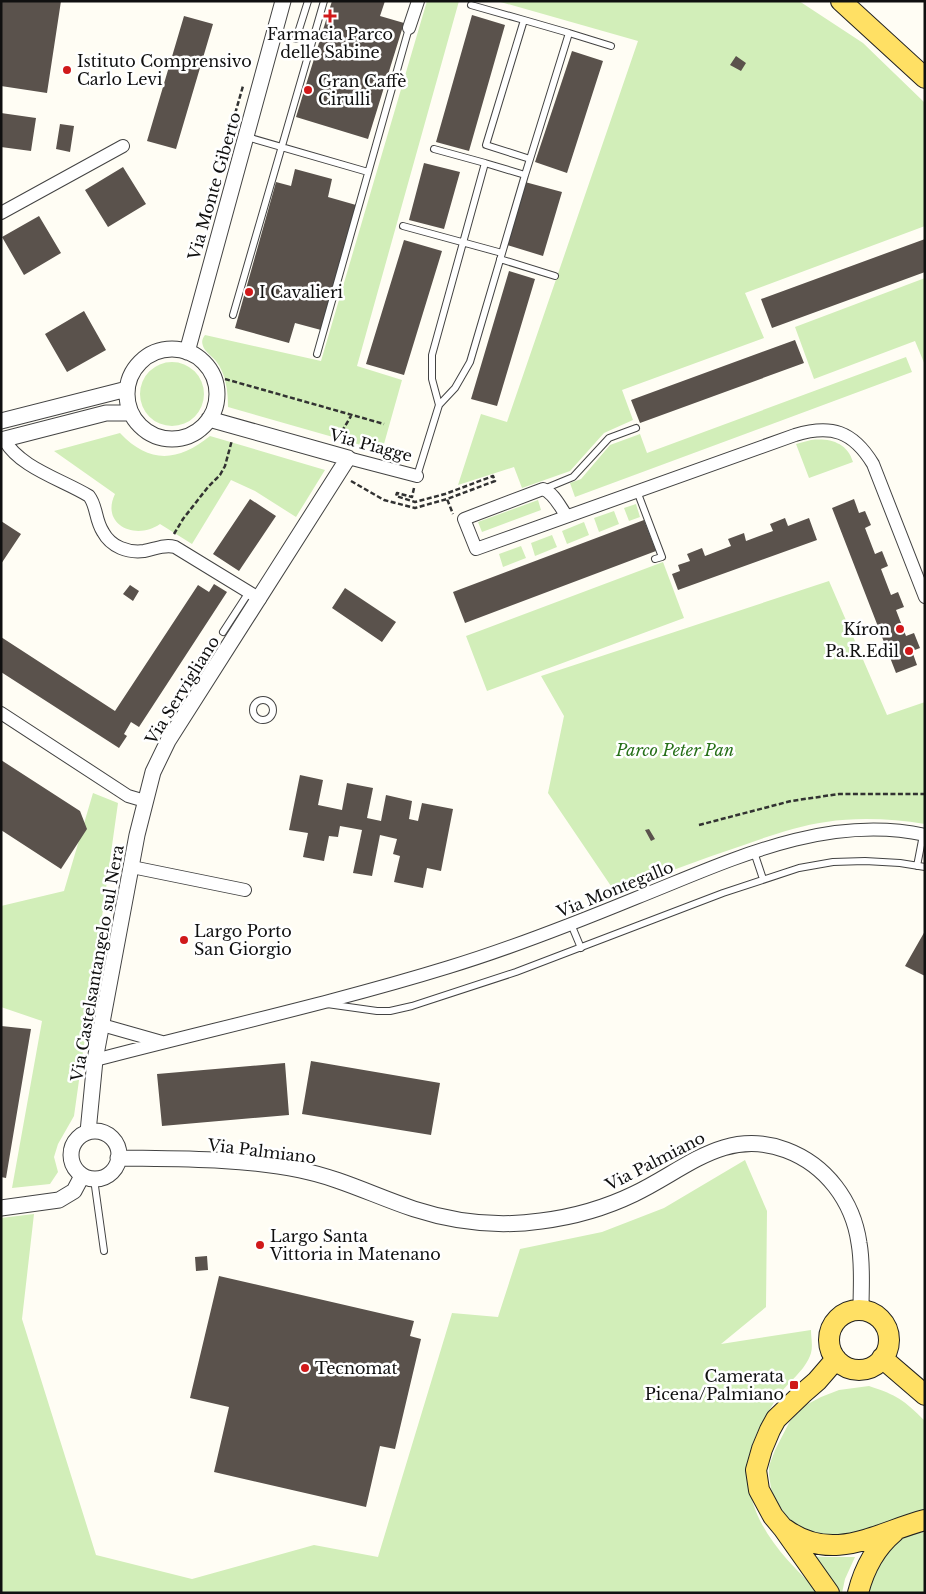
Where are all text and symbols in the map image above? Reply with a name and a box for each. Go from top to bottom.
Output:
marker: Farmacia Parco delle Sabine [324,10,336,22]
place label: Farmacia Parco delle Sabine [267,24,393,62]
place label: Istituto Comprensivo Carlo Levi [77,51,252,89]
marker: Istituto Comprensivo Carlo Levi [61,64,73,76]
place label: Gran Caffè Cirulli [318,71,406,109]
marker: Gran Caffè Cirulli [302,84,314,96]
street label: Via Monte Giberto [183,110,245,263]
place label: I Cavalieri [259,282,344,302]
marker: I Cavalieri [243,286,255,298]
street label: Via Piagge [327,424,415,466]
place label: Kíron [843,619,890,639]
marker: Kíron [894,623,906,635]
street label: Via Servigliano [140,632,223,749]
place label: Pa.R.Edil [825,641,899,661]
marker: Pa.R.Edil [903,645,915,657]
park label: Parco Peter Pan [615,740,734,760]
street label: Via Castelsantangelo sul Nera [66,843,128,1084]
street label: Via Montegallo [553,856,676,922]
place label: Largo Porto San Giorgio [194,921,292,959]
marker: Largo Porto San Giorgio [178,934,190,946]
street label: Via Palmiano [601,1127,708,1195]
street label: Via Palmiano [206,1134,317,1168]
place label: Largo Santa Vittoria in Matenano [269,1226,441,1264]
marker: Largo Santa Vittoria in Matenano [254,1239,266,1251]
place label: Tecnomat [315,1358,397,1378]
marker: Tecnomat [299,1362,311,1374]
place label: Camerata Picena/Palmiano [645,1366,784,1404]
marker: Camerata Picena/Palmiano [788,1379,800,1391]

